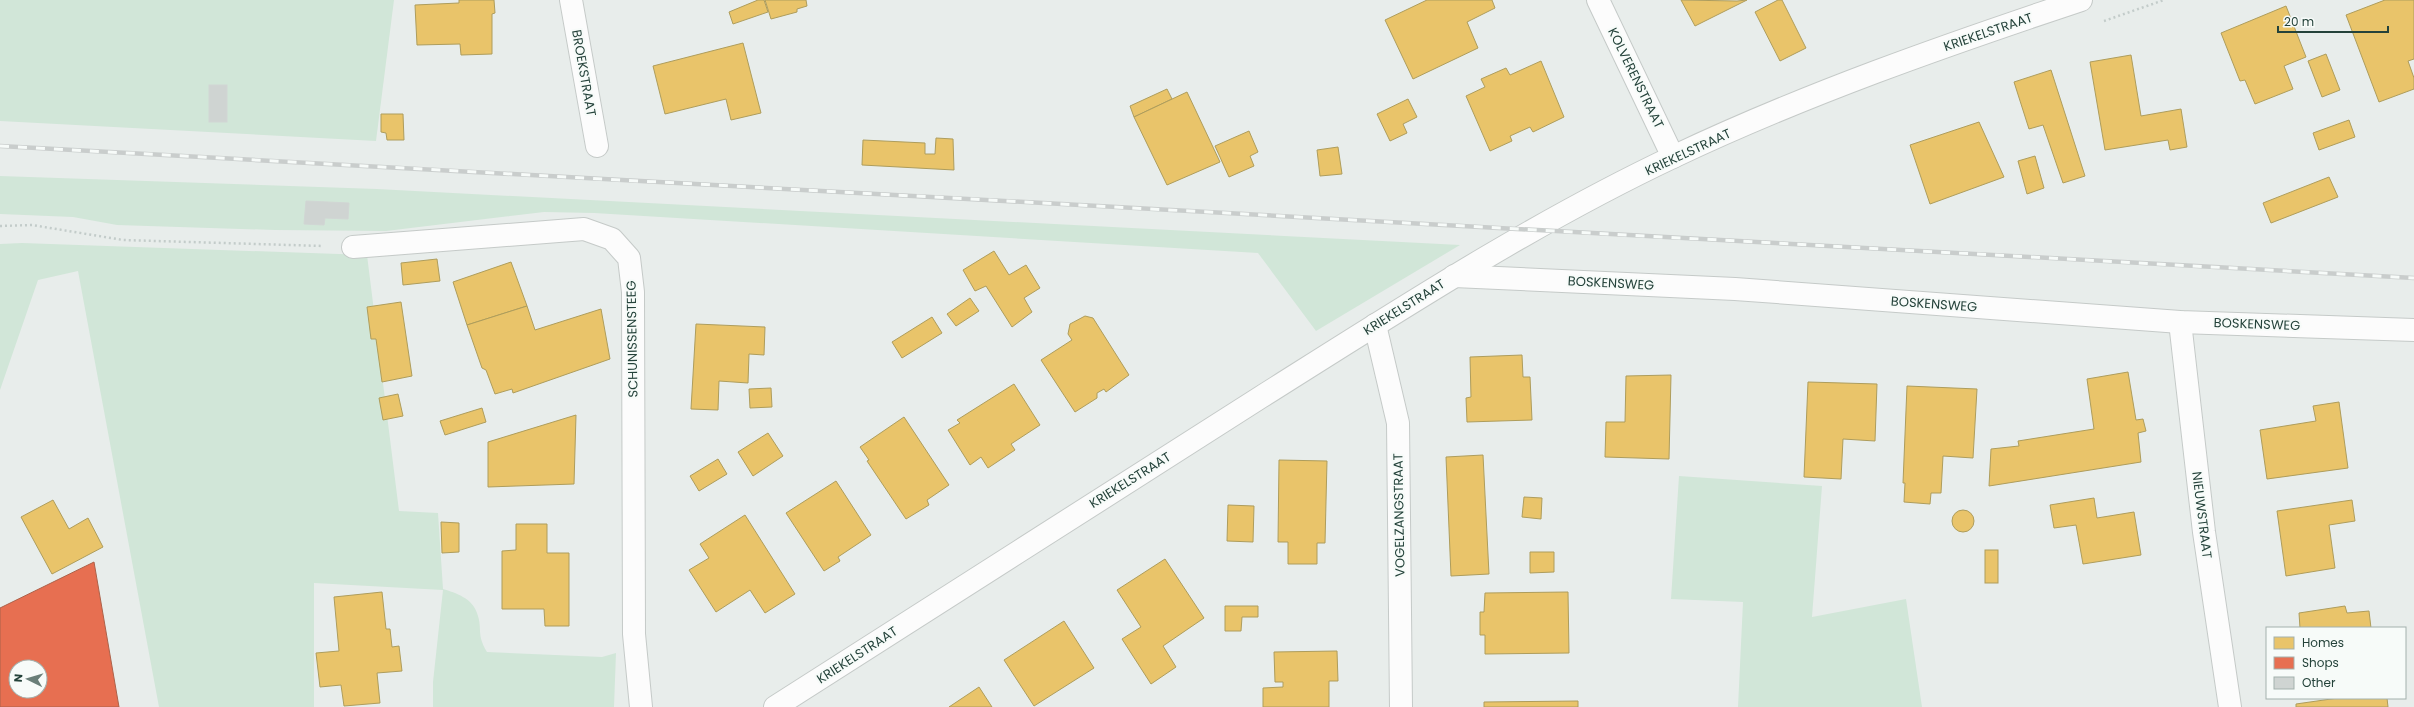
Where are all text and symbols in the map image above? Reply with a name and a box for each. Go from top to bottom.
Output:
street label: KRIEKELSTRAAT [1941,8,2035,56]
scale bar [2278,8,2388,34]
text: 20 m [2284,13,2314,30]
street label: KOLVERENSTRAAT [1603,24,1669,132]
street label: BROEKSTRAAT [567,28,601,118]
street label: KRIEKELSTRAAT [1642,124,1734,180]
street label: BOSKENSWEG [1567,271,1655,295]
street label: KRIEKELSTRAAT [1360,274,1448,340]
street label: SCHUNISSENSTEEG [621,280,643,398]
street label: BOSKENSWEG [1890,292,1978,316]
street label: BOSKENSWEG [2213,313,2301,335]
street label: KRIEKELSTRAAT [1086,447,1174,513]
street label: VOGELZANGSTRAAT [1388,453,1410,577]
street label: NIEUWSTRAAT [2187,470,2217,560]
street label: KRIEKELSTRAAT [813,622,901,688]
legend [2266,627,2406,699]
text: Homes [2302,634,2344,651]
text: Shops [2302,654,2339,671]
north arrow [8,659,48,699]
text: N [10,673,26,683]
text: Other [2302,674,2336,691]

